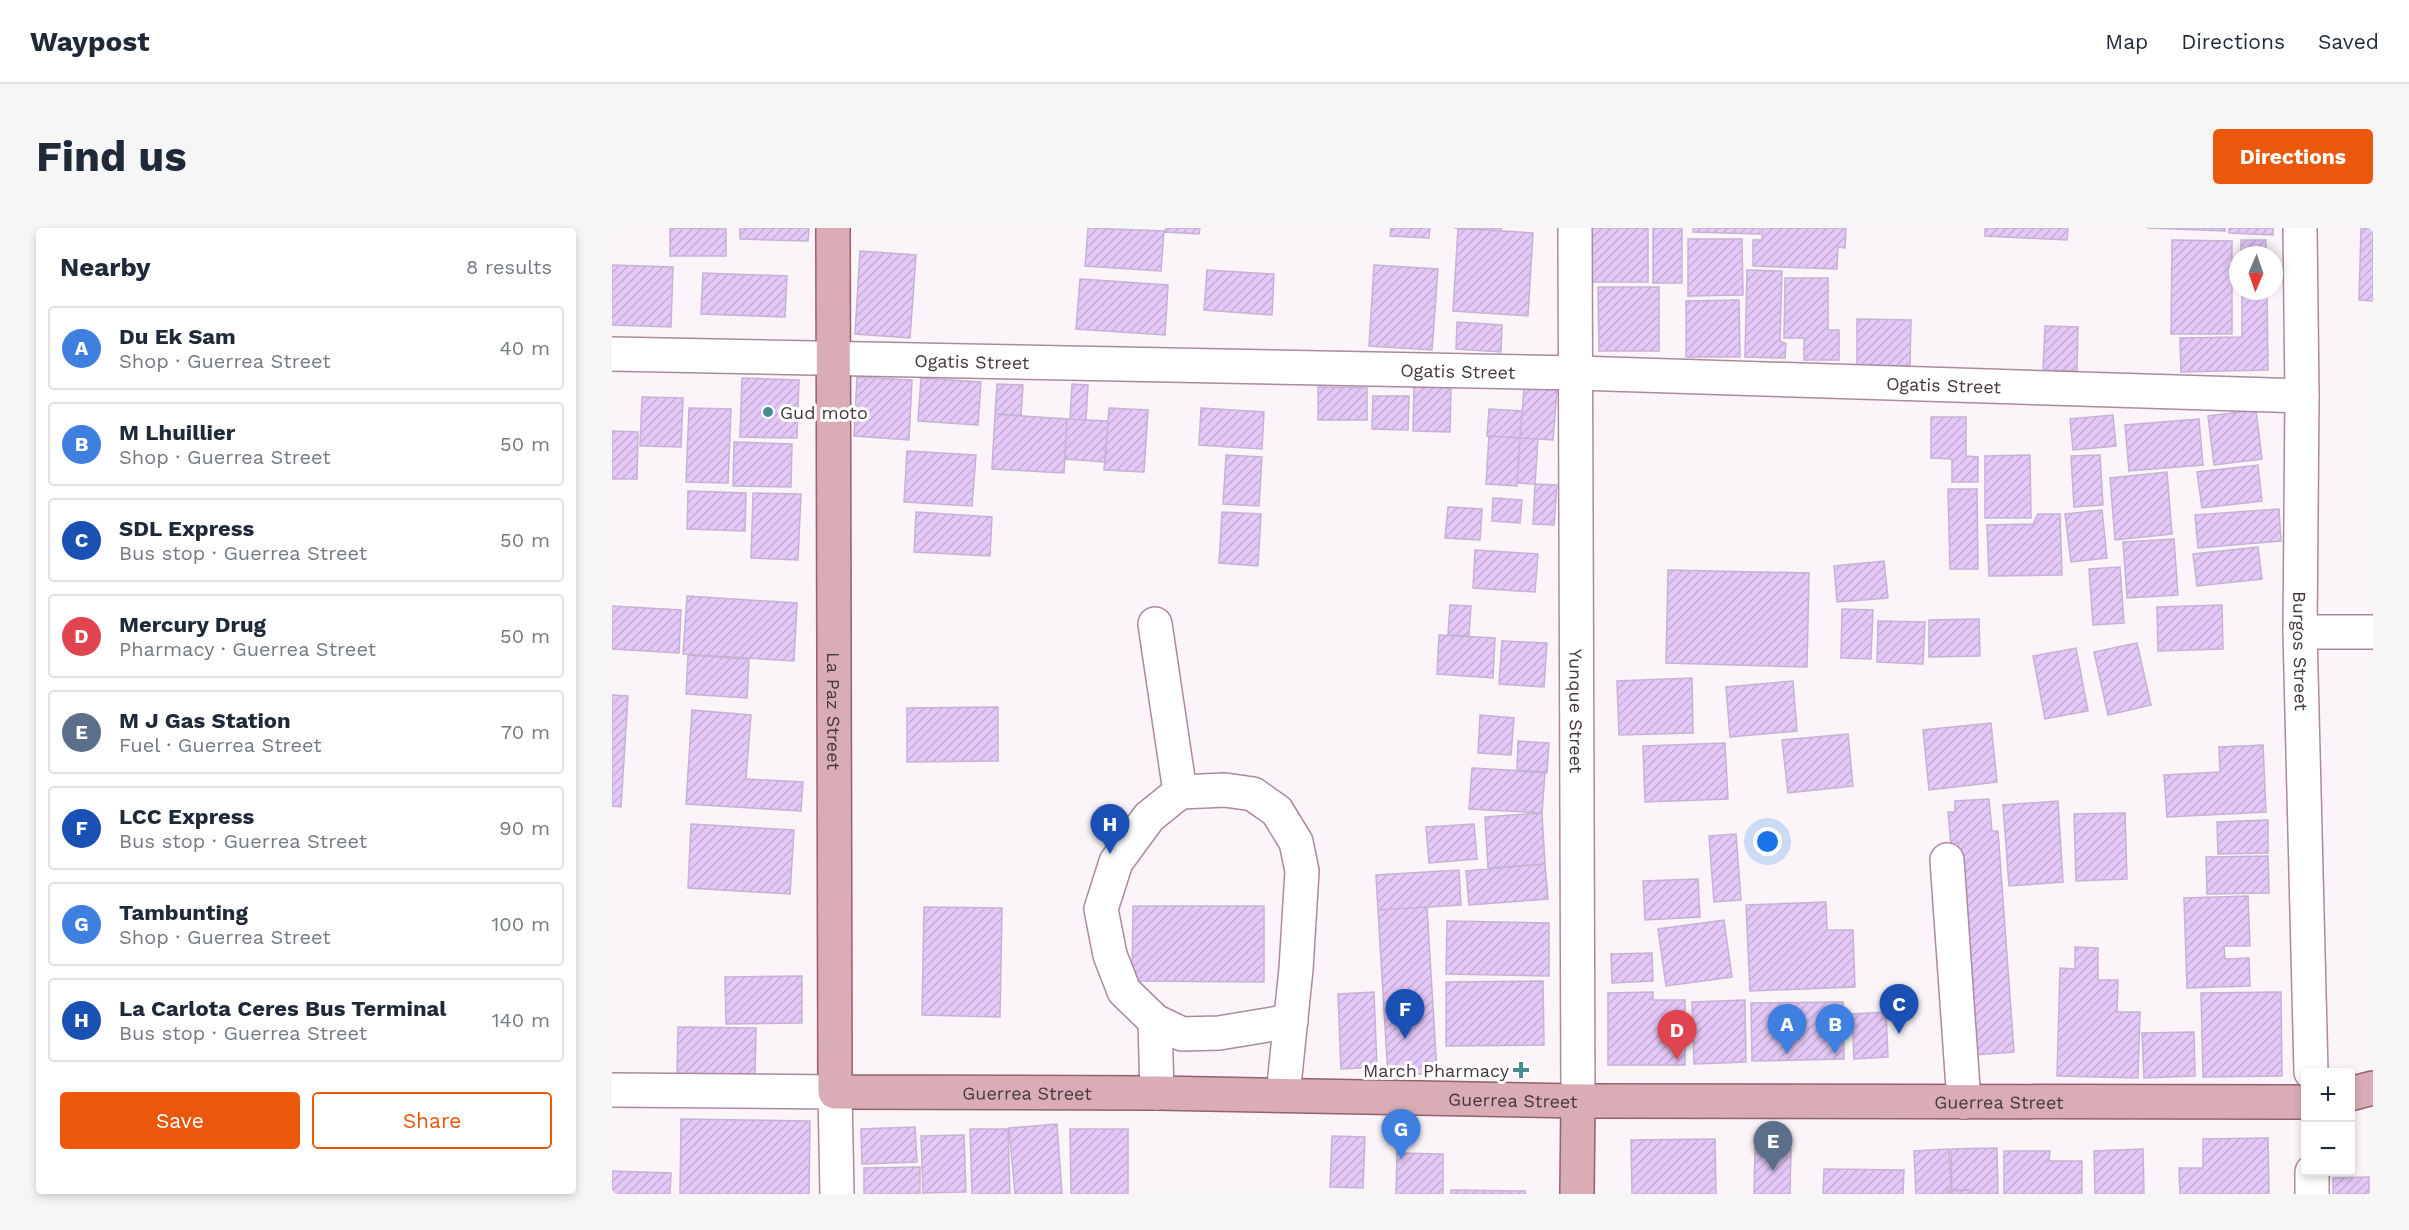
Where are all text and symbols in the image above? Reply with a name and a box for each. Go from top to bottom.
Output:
text: Waypost [30,25,149,58]
text: Map [2105,29,2148,54]
text: Directions [2181,29,2285,54]
text: Saved [2318,29,2379,54]
button: Directions [2213,129,2373,184]
text: Find us [36,132,187,181]
north arrow [2229,246,2283,300]
text: Nearby [60,252,151,282]
text: 8 results [466,255,552,279]
text: Du Ek Sam [119,324,236,349]
text: A [75,336,88,360]
text: 40 m [499,336,550,360]
text: Shop · Guerrea Street [119,349,331,373]
street label: Ogatis Street [914,349,1030,373]
street label: Ogatis Street [1400,359,1516,382]
street label: Ogatis Street [1886,372,2002,397]
place label: Gud moto [780,402,868,423]
marker: Gud moto [761,405,775,419]
text: M Lhuillier [119,420,235,445]
text: B [75,432,88,456]
text: 50 m [500,432,550,456]
text: Shop · Guerrea Street [119,445,331,469]
text: SDL Express [119,516,254,541]
text: C [75,528,88,552]
text: 50 m [500,528,550,552]
text: Bus stop · Guerrea Street [119,541,367,565]
street label: Burgos Street [2289,591,2312,712]
text: Mercury Drug [119,612,266,637]
text: D [74,624,89,648]
text: 50 m [500,624,550,648]
text: Pharmacy · Guerrea Street [119,637,376,661]
street label: Yunque Street [1566,649,1587,774]
street label: La Paz Street [823,652,845,770]
text: M J Gas Station [119,708,291,733]
text: E [75,720,88,744]
text: 70 m [501,720,550,744]
text: Fuel · Guerrea Street [119,733,322,757]
text: LCC Express [119,804,254,829]
pin: H [1090,804,1130,854]
text: F [75,816,88,840]
text: 90 m [499,816,550,840]
your location [1753,827,1782,856]
text: Bus stop · Guerrea Street [119,829,367,853]
text: Tambunting [119,900,248,925]
text: G [74,912,89,936]
text: 100 m [491,912,550,936]
text: Shop · Guerrea Street [119,925,331,949]
pin: C [1880,984,1918,1034]
pin: F [1386,990,1424,1039]
text: La Carlota Ceres Bus Terminal [119,996,447,1021]
pin: A [1768,1004,1806,1054]
pin: B [1816,1004,1854,1054]
text: H [74,1008,89,1032]
text: 140 m [492,1008,550,1032]
pin: D [1658,1010,1696,1060]
text: Bus stop · Guerrea Street [119,1021,367,1045]
place label: March Pharmacy [1363,1060,1510,1081]
marker: March Pharmacy [1514,1063,1528,1077]
map controls [2301,1068,2355,1176]
button: + [2301,1068,2355,1122]
street label: Guerrea Street [962,1082,1092,1103]
street label: Guerrea Street [1448,1088,1578,1112]
street label: Guerrea Street [1934,1091,2064,1112]
button: Save [60,1092,300,1149]
button: Share [312,1092,552,1149]
pin: G [1382,1110,1420,1159]
pin: E [1754,1122,1792,1171]
button: − [2301,1122,2355,1176]

